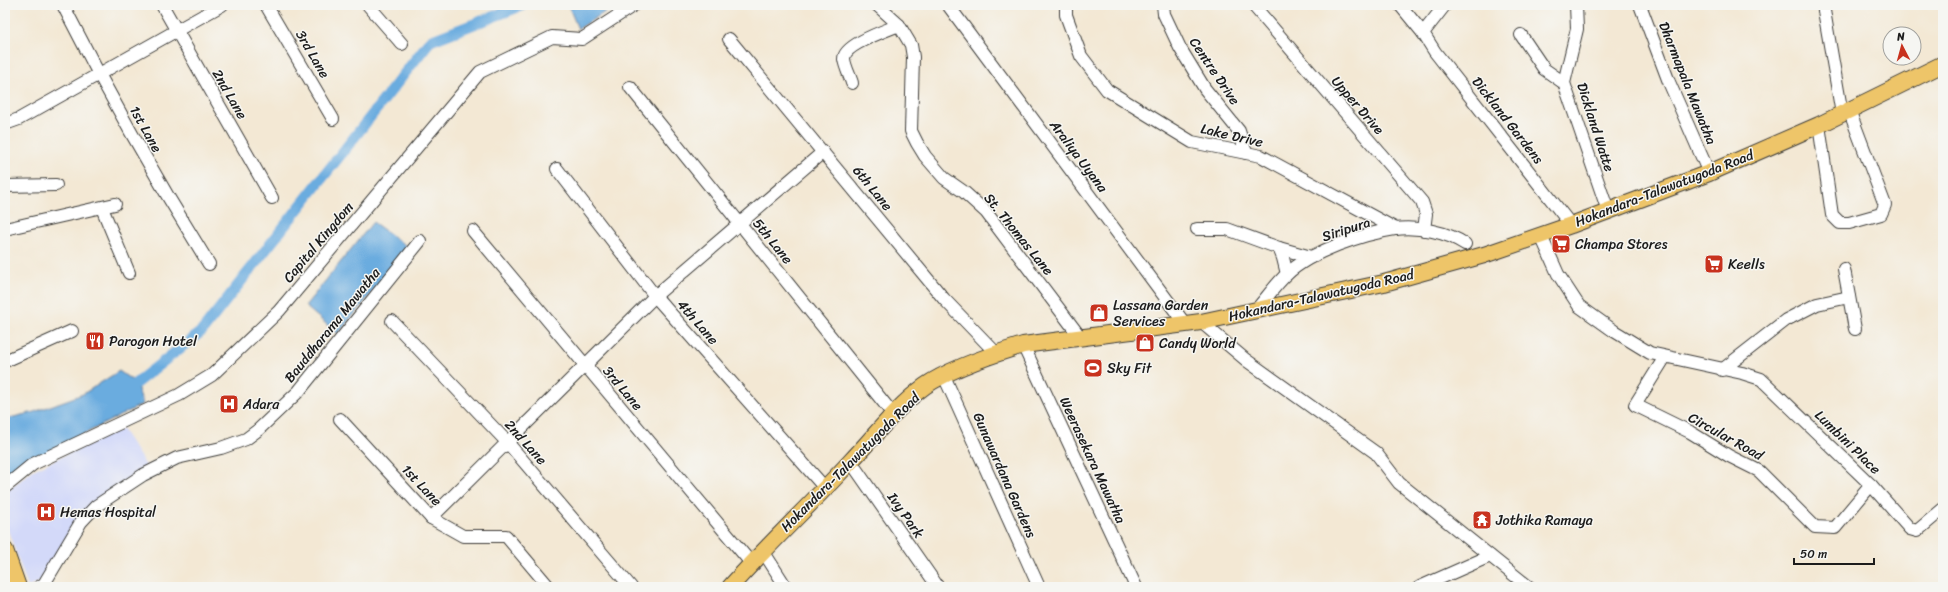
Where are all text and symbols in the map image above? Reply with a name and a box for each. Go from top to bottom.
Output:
street label: Dharmapala Mawatha [1651,18,1724,149]
street label: 3rd Lane [289,25,337,83]
north arrow [1882,26,1922,66]
text: N [1895,27,1906,47]
street label: Centre Drive [1182,32,1247,111]
street label: 2nd Lane [205,64,254,124]
street label: Upper Drive [1325,70,1391,141]
street label: Dickland Gardens [1465,71,1550,170]
street label: Dickland Watte [1569,79,1622,175]
street label: 1st Lane [122,101,169,157]
street label: Araliya Uyana [1042,114,1115,199]
street label: Lake Drive [1198,116,1266,155]
street label: Hokandara-Talawatugoda Road [1571,142,1759,234]
street label: 6th Lane [846,160,899,217]
street label: St. Thomas Lane [977,187,1060,281]
street label: Capital Kingdom [277,196,360,289]
street label: Siripura [1319,210,1374,249]
street label: 5th Lane [746,212,799,270]
place label: Champa Stores [1575,232,1668,257]
supermarket icon: Champa Stores [1550,233,1572,255]
place label: Keells [1728,252,1765,277]
supermarket icon: Keells [1703,253,1725,275]
street label: Bauddharama Mawatha [278,261,387,388]
street label: Hokandara-Talawatugoda Road [1226,262,1418,329]
place label: Lassana Garden Services [1113,293,1209,334]
street label: 4th Lane [670,294,725,351]
shop icon: Lassana Garden Services [1088,302,1110,324]
place label: Parogon Hotel [109,329,198,354]
restaurant icon: Parogon Hotel [84,330,106,352]
place label: Candy World [1159,331,1237,356]
shop icon: Candy World [1134,332,1156,354]
place label: Sky Fit [1107,356,1153,381]
sports icon: Sky Fit [1082,357,1104,379]
street label: 3rd Lane [596,360,649,417]
street label: Hokandara-Talawatugoda Road [774,385,927,538]
place label: Adara [242,392,280,417]
hospital icon: Adara [218,393,240,415]
street label: Weerasekara Mawatha [1052,393,1133,528]
street label: Lumbini Place [1808,404,1887,481]
street label: Circular Road [1683,405,1770,468]
street label: Gunawardana Gardens [966,408,1044,542]
street label: 2nd Lane [498,414,553,471]
street label: 1st Lane [395,458,448,512]
street label: Ivy Park [880,486,931,544]
place label: Hemas Hospital [60,500,157,525]
hospital icon: Hemas Hospital [35,501,57,523]
place label: Jothika Ramaya [1495,508,1593,533]
temple icon: Jothika Ramaya [1471,509,1493,531]
scale bar [1794,540,1874,566]
text: 50 m [1800,543,1827,565]

